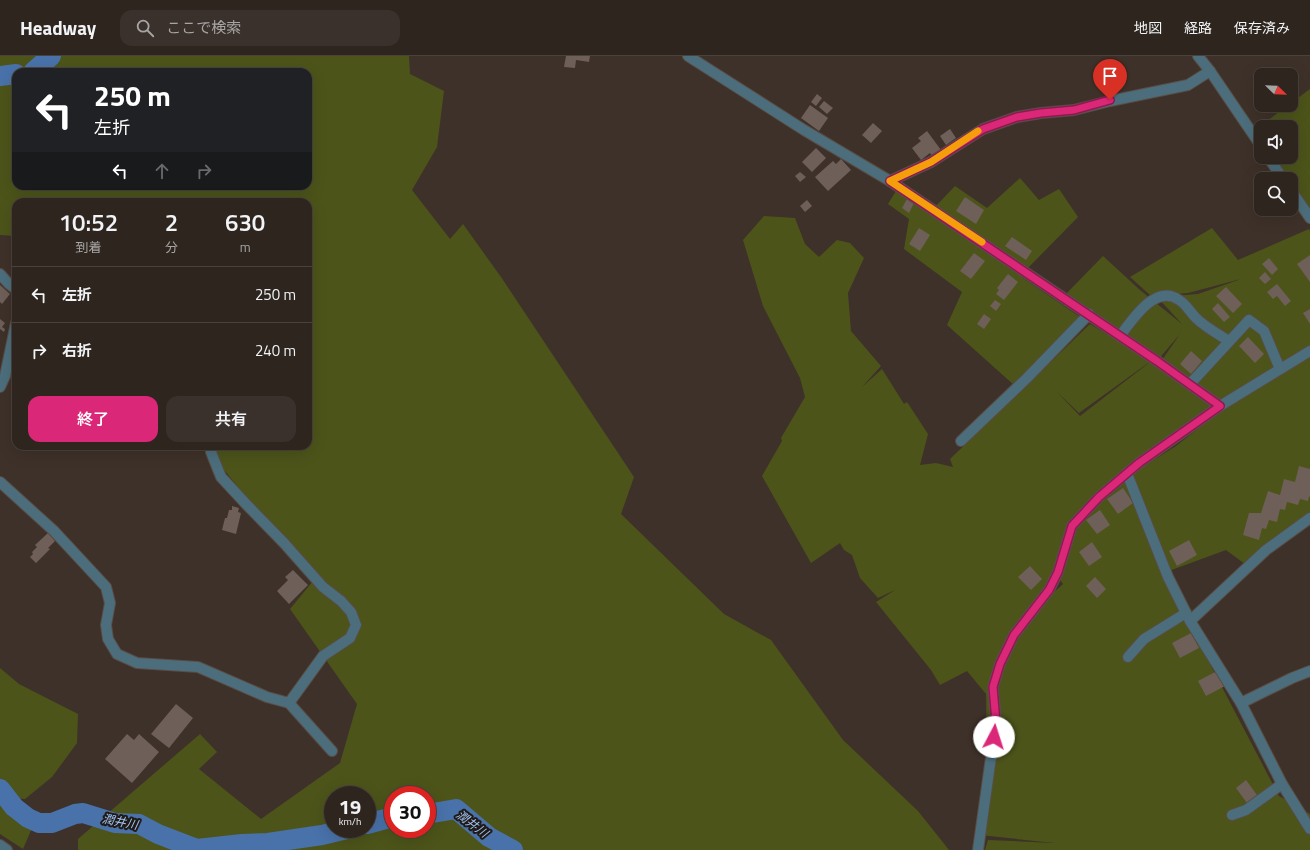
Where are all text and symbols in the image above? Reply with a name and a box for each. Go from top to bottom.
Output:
search box [120,10,400,46]
text: Headway [20,13,96,42]
text: ここで検索 [166,16,241,39]
icon: search [134,17,156,39]
text: 地図 [1134,17,1162,38]
text: 経路 [1184,17,1212,38]
text: 保存済み [1234,17,1290,38]
pin [1093,59,1127,100]
icon: arrive [1099,65,1121,87]
north arrow [1254,68,1298,112]
map controls [1254,68,1298,216]
text: 250 m [94,74,171,117]
icon: left [28,84,80,136]
text: 左折 [94,114,130,141]
button: sound [1254,120,1298,164]
icon: left [109,160,131,182]
icon: ahead [151,160,173,182]
icon: right [193,160,215,182]
button: search [1254,172,1298,216]
text: 10:52 [59,204,118,240]
text: 2 [165,204,178,240]
text: 630 [225,204,265,240]
text: 到着 [75,237,101,257]
text: 分 [165,237,178,257]
text: m [240,237,251,257]
text: 左折 [62,283,92,306]
text: 250 m [255,283,296,306]
icon: left [28,284,50,306]
text: 右折 [62,339,92,362]
text: 240 m [255,339,296,362]
icon: right [28,340,50,362]
button: 終了 [28,396,158,442]
button: 共有 [166,396,296,442]
position arrow [973,716,1015,758]
speed limit sign: 30 [384,786,436,838]
text: 19 [339,791,361,822]
water label: 潤井川 [452,805,494,843]
water label: 潤井川 [101,809,142,835]
text: km/h [339,814,361,829]

